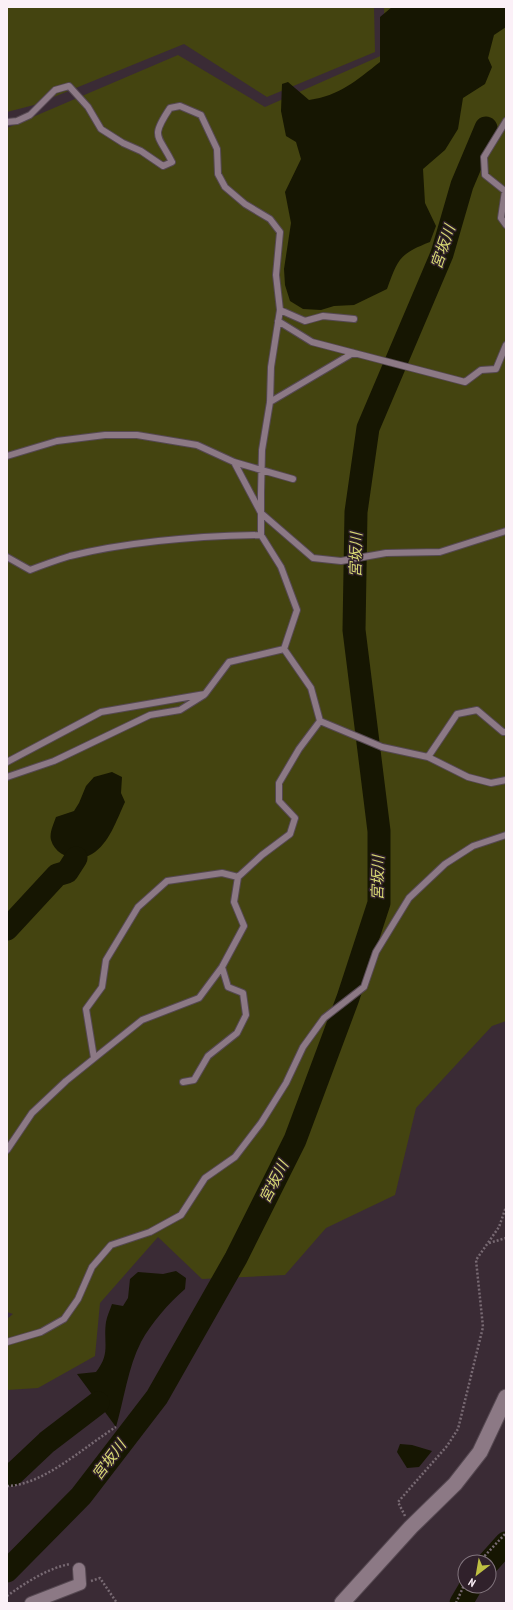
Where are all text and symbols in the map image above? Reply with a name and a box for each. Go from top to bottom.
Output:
water label: 宮坂川 [426,221,459,271]
water label: 宮坂川 [346,530,365,578]
water label: 宮坂川 [368,853,387,901]
water label: 宮坂川 [255,1156,293,1206]
water label: 宮坂川 [87,1434,131,1483]
north arrow [457,1554,497,1594]
text: N [466,1575,478,1590]

